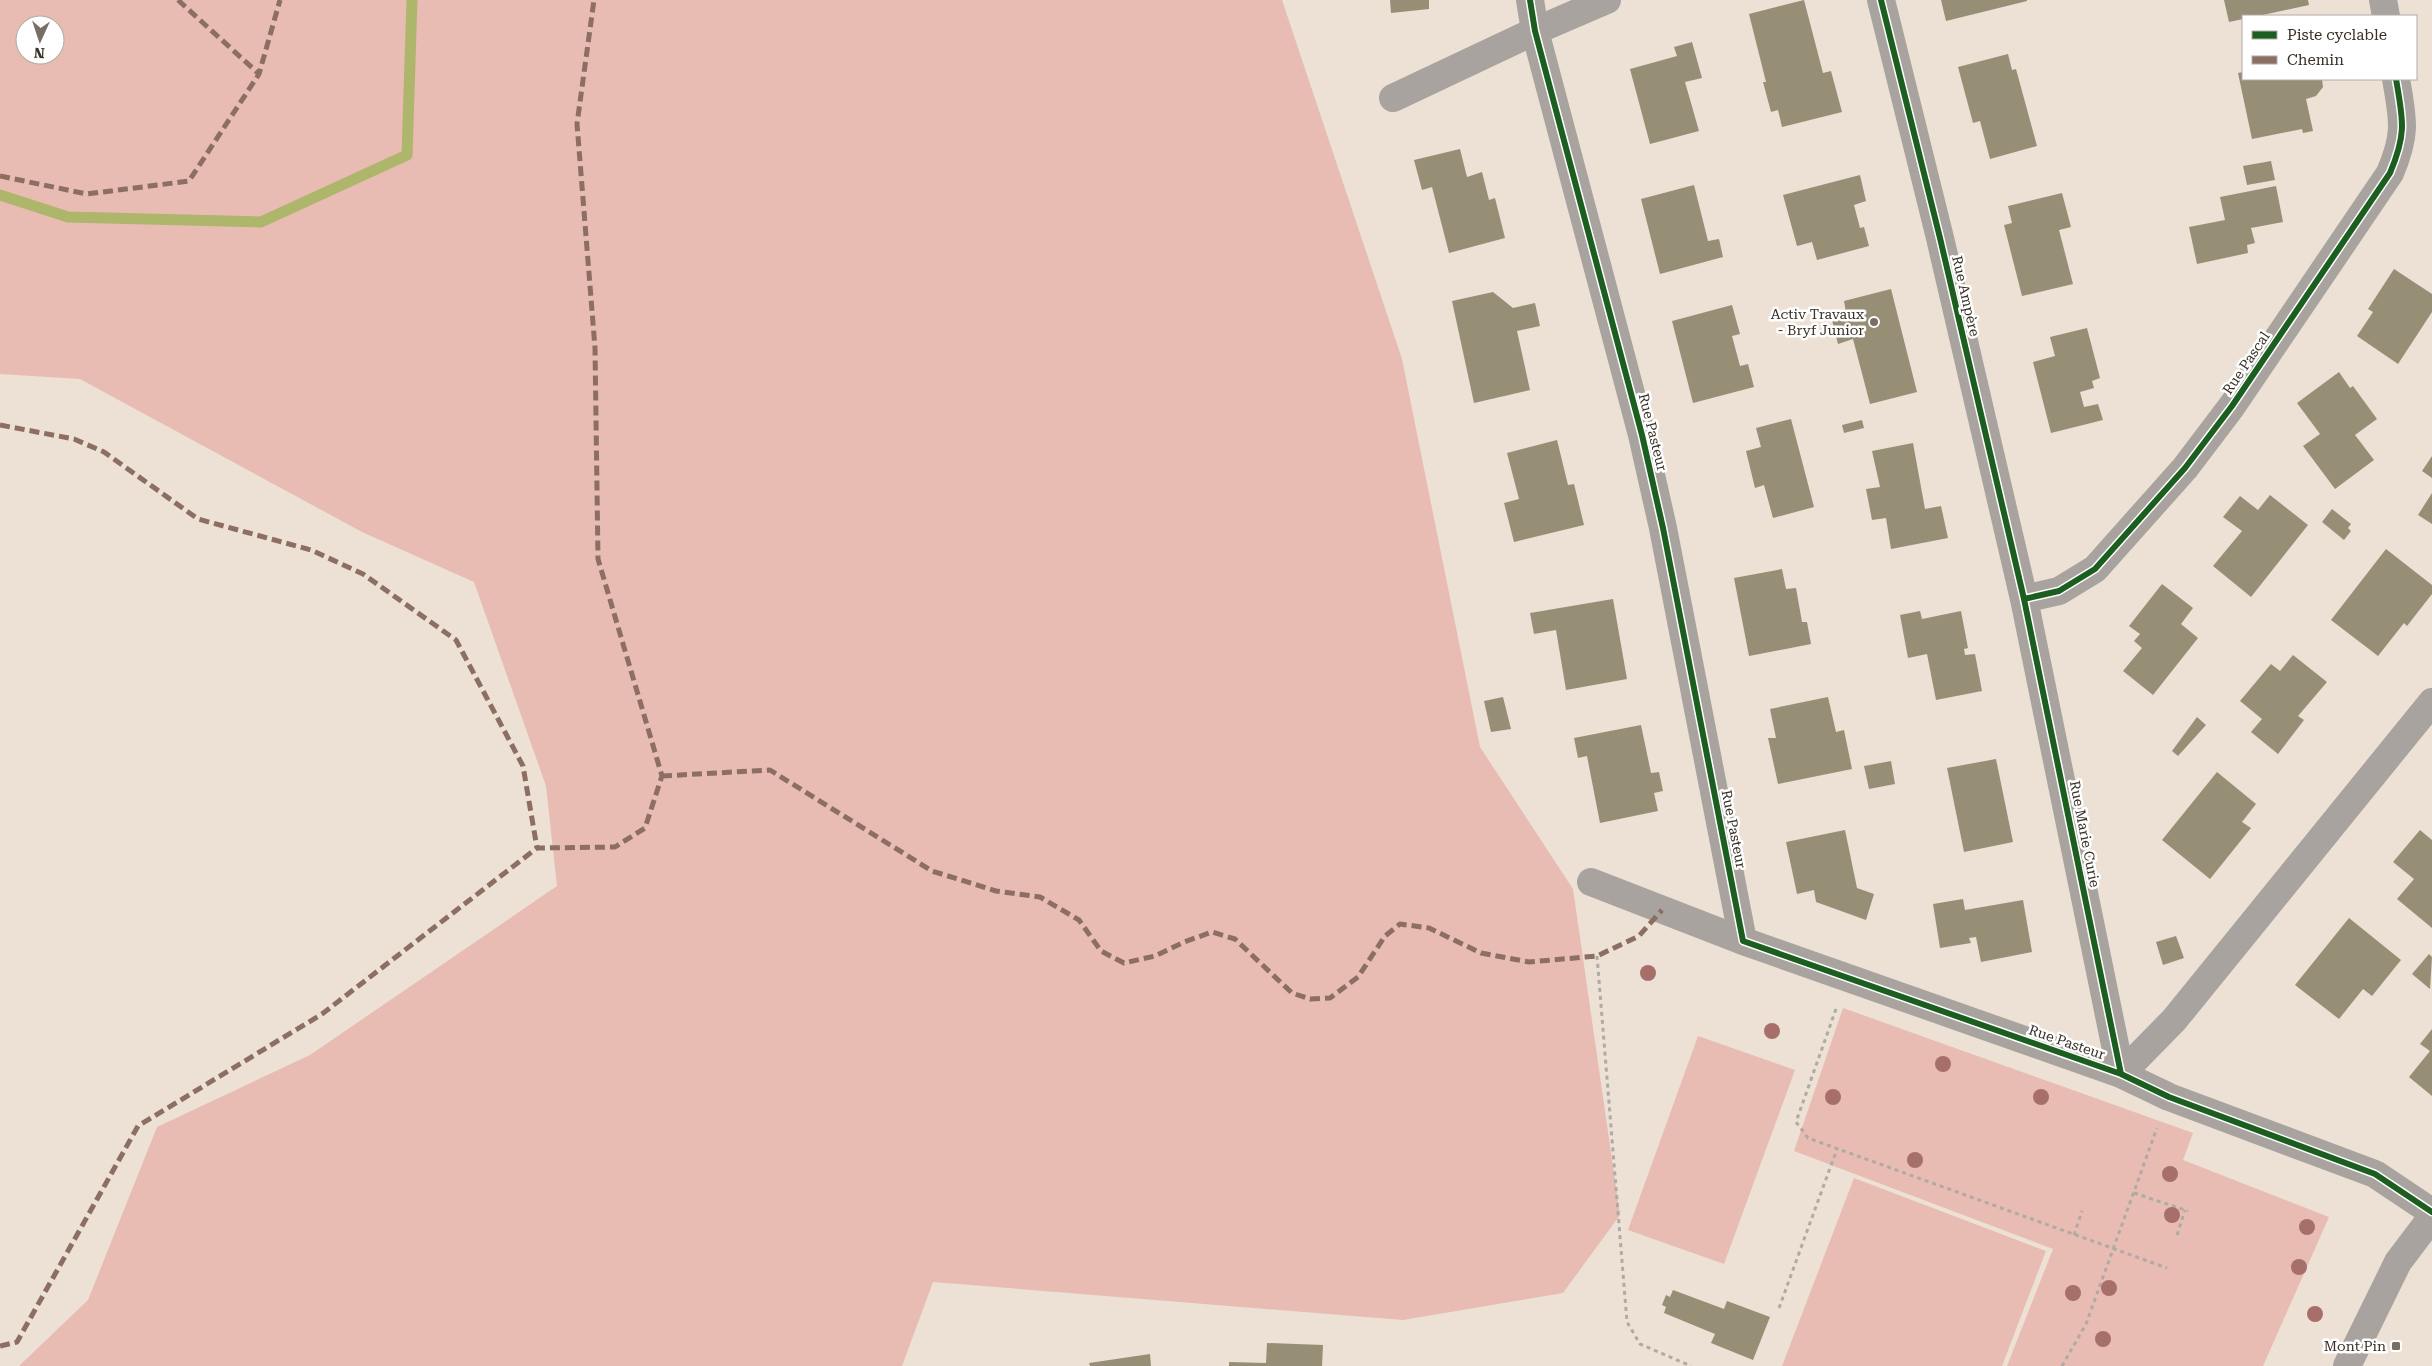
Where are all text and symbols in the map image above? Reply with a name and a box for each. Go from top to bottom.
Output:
north arrow [15,15,65,65]
legend [2242,15,2417,80]
text: Piste cyclable [2287,26,2387,44]
text: N [33,45,45,61]
text: Chemin [2287,51,2344,69]
street label: Rue Ampère [1949,254,1983,338]
place label: Activ Travaux - Bryf Junior [1771,306,1864,338]
marker: Activ Travaux - Bryf Junior [1868,316,1880,328]
street label: Rue Pascal [2219,328,2273,397]
street label: Rue Pasteur [1636,391,1670,473]
street label: Rue Marie Curie [2067,779,2103,889]
street label: Rue Pasteur [1719,788,1749,870]
street label: Rue Pasteur [2027,1021,2107,1063]
place label: Mont Pin [2324,1338,2386,1354]
marker: Mont Pin [2390,1340,2402,1352]

